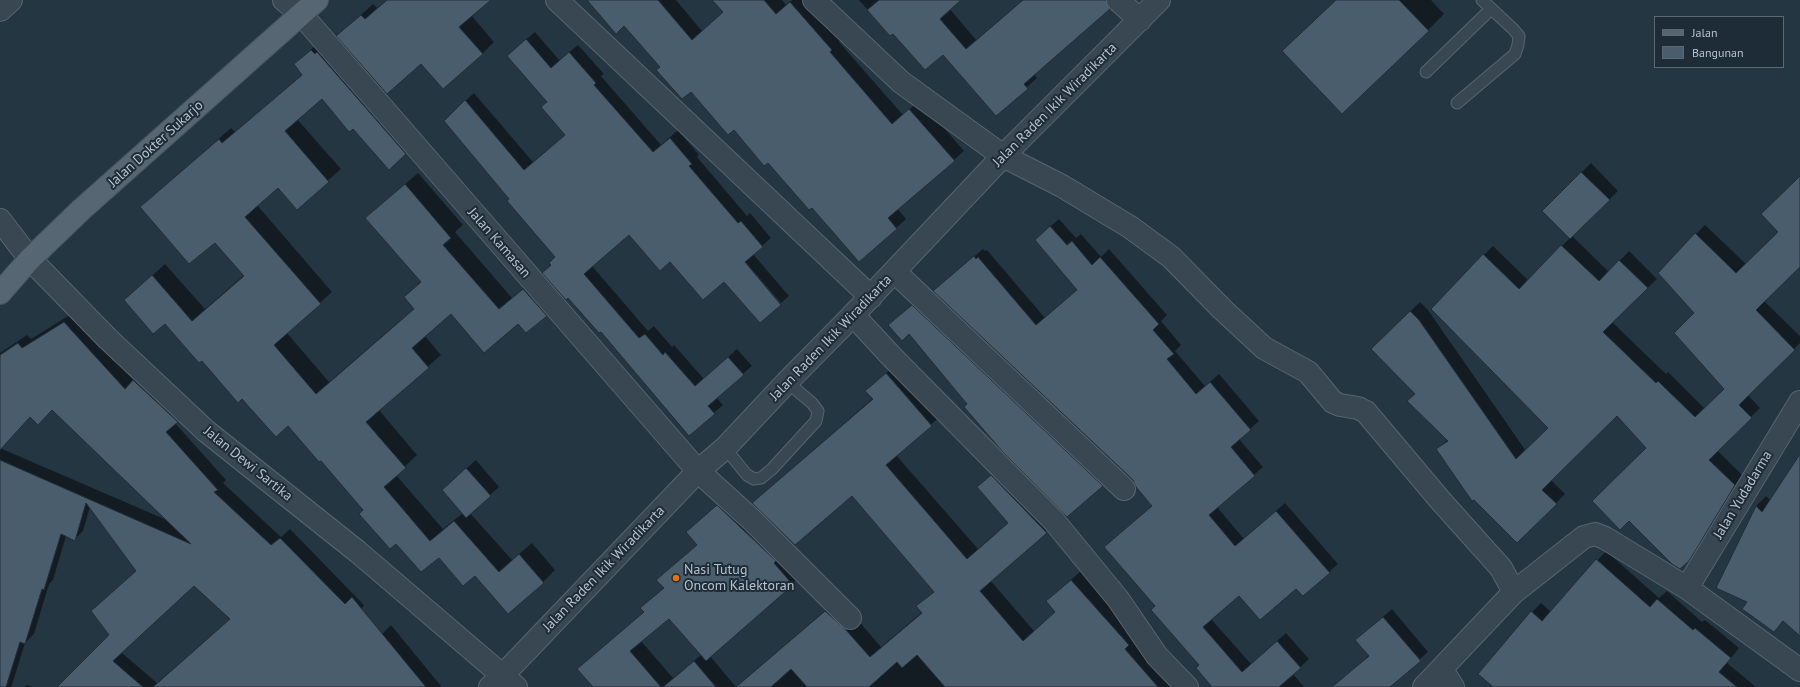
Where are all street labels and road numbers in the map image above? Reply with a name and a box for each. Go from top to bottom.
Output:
street label: Jalan Raden Ikik Wiradikarta [990,40,1120,170]
street label: Jalan Dokter Sukarjo [105,97,207,191]
street label: Jalan Kamasan [464,205,534,281]
street label: Jalan Raden Ikik Wiradikarta [766,272,896,404]
street label: Jalan Dewi Sartika [200,423,296,505]
street label: Jalan Yudadarma [1710,448,1776,542]
street label: Jalan Raden Ikik Wiradikarta [539,503,669,635]

